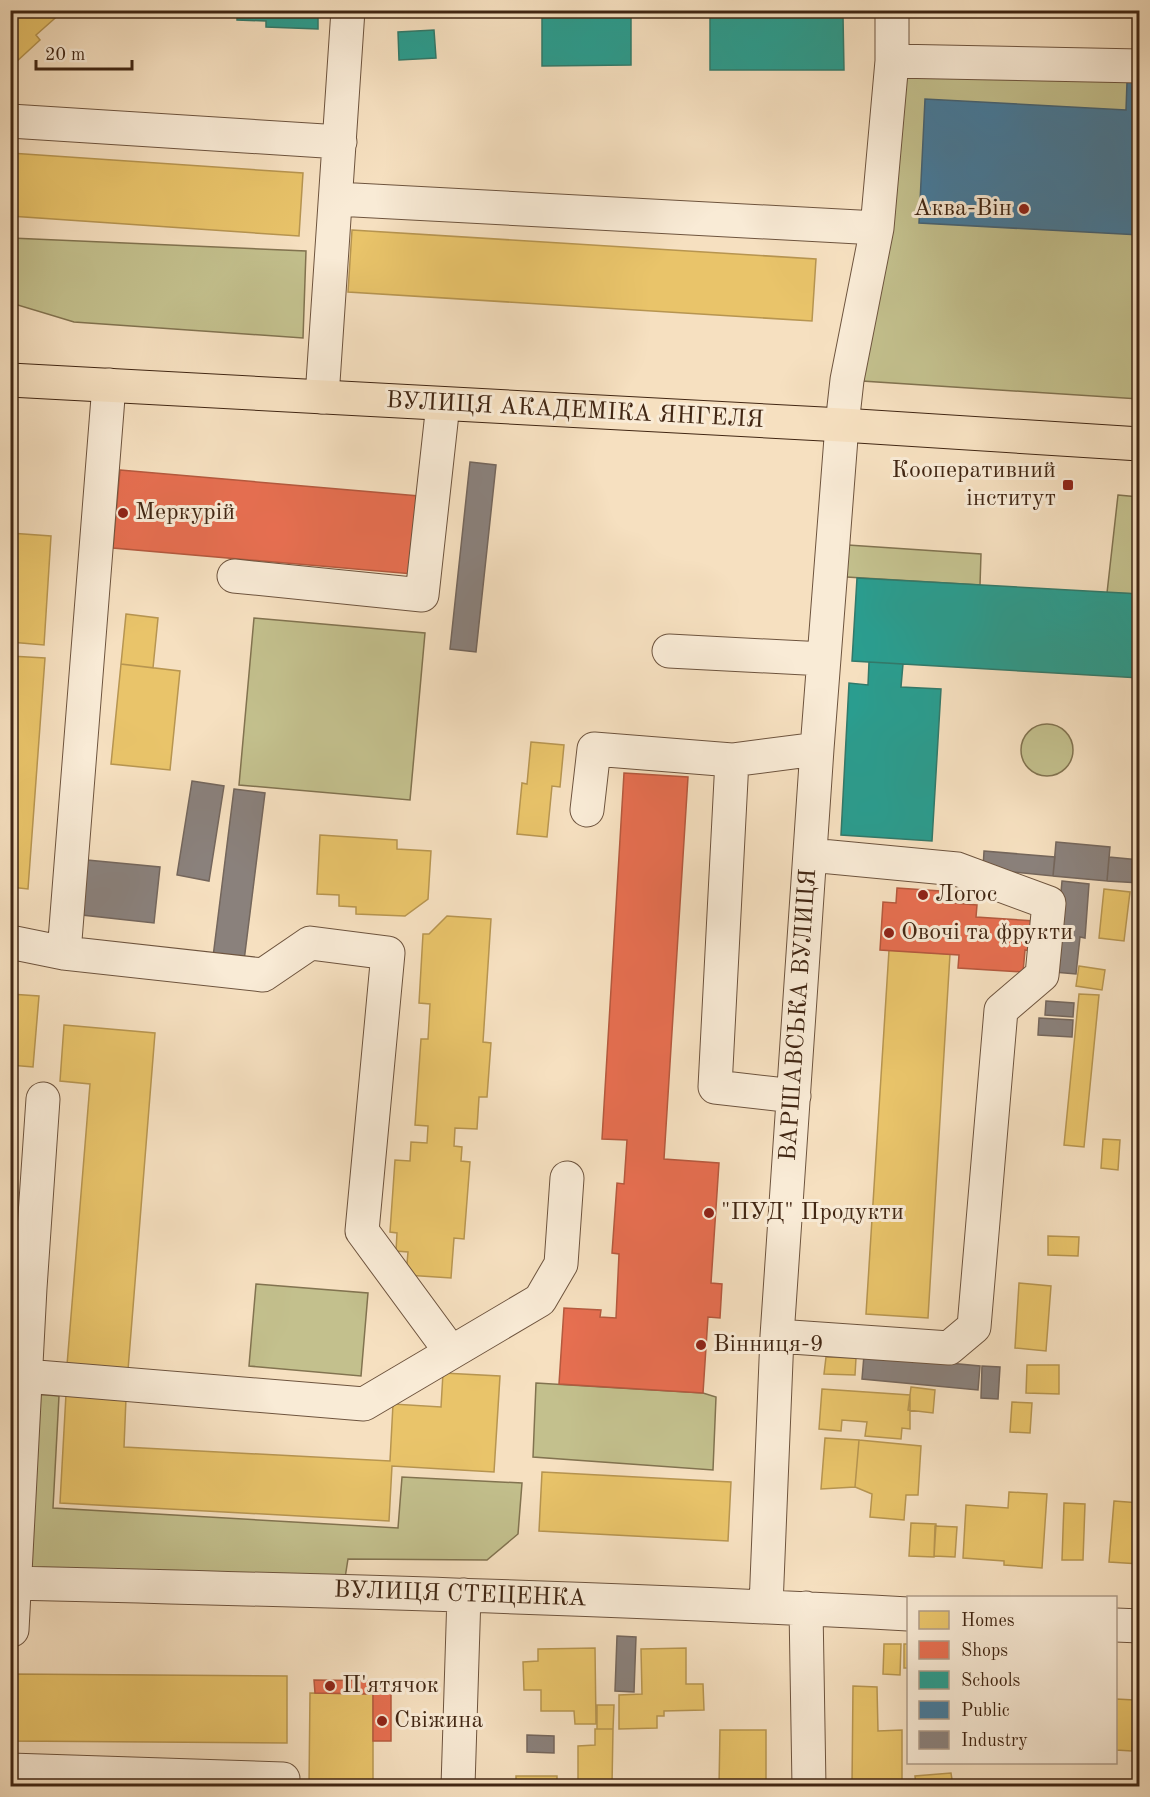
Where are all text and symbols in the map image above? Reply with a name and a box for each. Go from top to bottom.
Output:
scale bar [36,33,132,71]
text: 20 m [45,46,85,64]
place label: Аква-Він [913,197,1012,221]
marker: Аква-Він [1017,202,1031,216]
street label: ВУЛИЦЯ АКАДЕМІКА ЯНГЕЛЯ [386,389,764,433]
place label: Кооперативний інститут [892,459,1056,511]
marker: Кооперативний інститут [1061,478,1075,492]
place label: Меркурій [135,501,235,525]
marker: Меркурій [116,506,130,520]
street label: ВАРШАВСЬКА ВУЛИЦЯ [777,868,821,1162]
place label: Логос [935,883,997,907]
marker: Логос [916,888,930,902]
place label: Овочі та фрукти [901,921,1073,945]
marker: Овочі та фрукти [882,926,896,940]
place label: "ПУД" Продукти [721,1201,904,1225]
marker: "ПУД" Продукти [702,1206,716,1220]
place label: Вінниця-9 [713,1333,824,1357]
marker: Вінниця-9 [694,1338,708,1352]
street label: ВУЛИЦЯ СТЕЦЕНКА [333,1579,587,1611]
legend [907,1596,1117,1764]
text: Homes [961,1612,1015,1630]
text: Shops [961,1642,1008,1660]
text: Schools [961,1672,1021,1690]
place label: П'ятячок [342,1674,439,1698]
marker: П'ятячок [323,1679,337,1693]
text: Public [961,1702,1010,1720]
place label: Свіжина [394,1709,483,1733]
marker: Свіжина [375,1714,389,1728]
text: Industry [961,1732,1028,1750]

